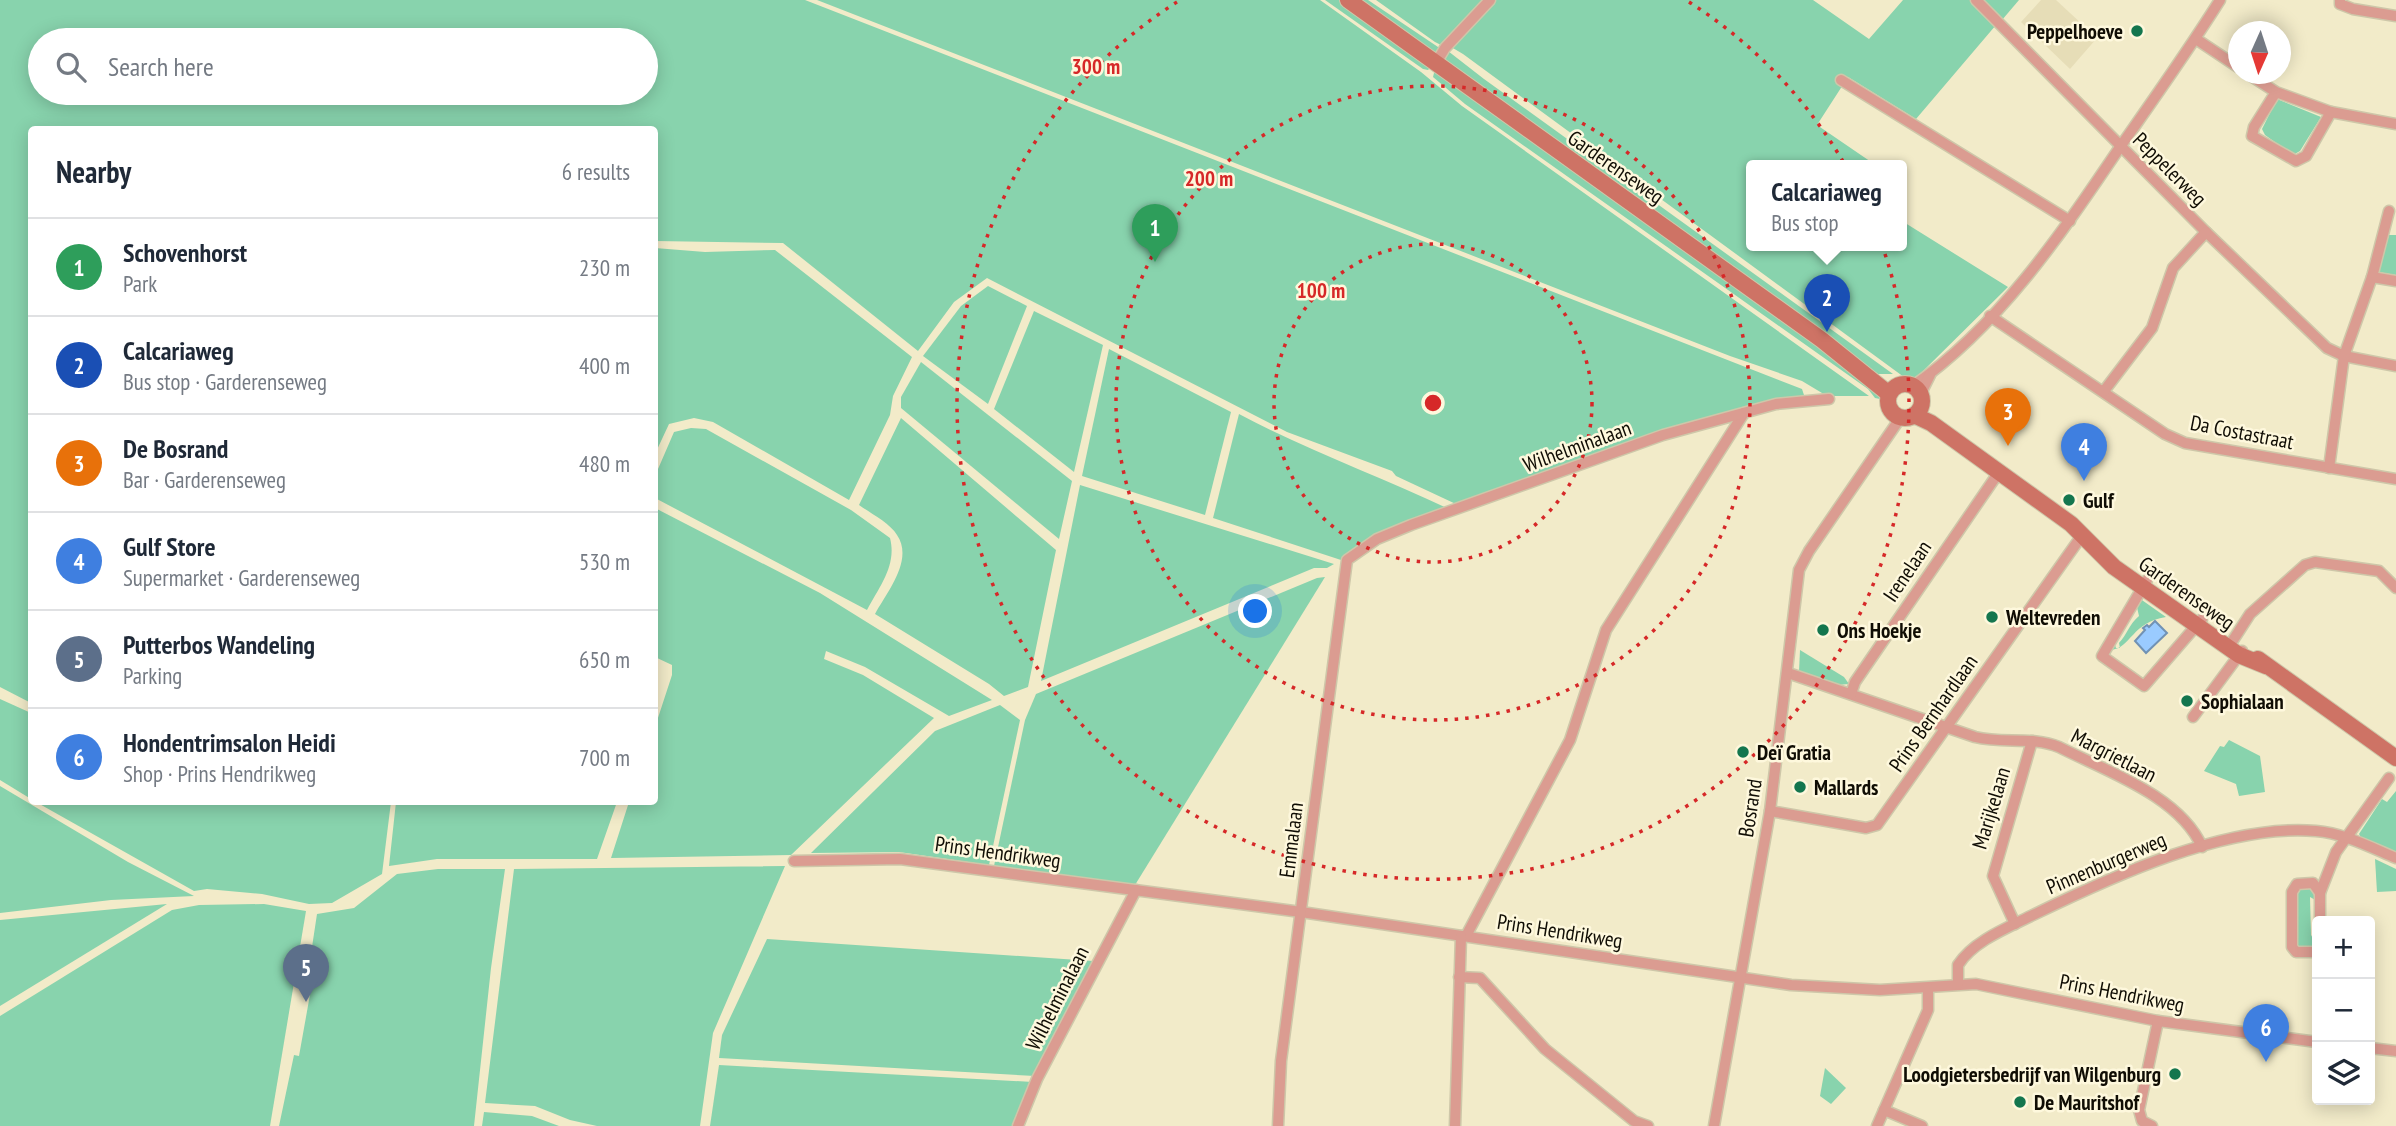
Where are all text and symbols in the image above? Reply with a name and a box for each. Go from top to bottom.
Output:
place label: Peppelhoeve [2027,18,2123,45]
north arrow [2228,21,2291,84]
marker: Peppelhoeve [2129,23,2145,39]
search box [28,28,658,105]
icon: search [52,48,90,86]
text: Search here [108,50,214,83]
text: 300 m [1072,53,1120,80]
street label: Garderenseweg [1563,124,1669,210]
street label: Peppelerweg [2127,126,2213,212]
text: Nearby [56,152,131,191]
text: 6 results [562,157,630,186]
popup [1746,160,1907,251]
text: 200 m [1185,165,1233,192]
text: Calcariaweg [1771,175,1882,208]
pin: 1 [1132,204,1178,262]
text: Bus stop [1771,208,1838,237]
text: Schovenhorst [123,236,247,269]
text: 1 [74,253,85,282]
text: 230 m [579,253,630,282]
text: Park [123,269,157,298]
pin: 2 [1804,274,1850,332]
text: 100 m [1297,277,1345,304]
text: Calcariaweg [123,334,234,367]
text: 2 [74,351,85,380]
text: 400 m [579,351,630,380]
text: Bus stop · Garderenseweg [123,367,327,396]
pin: 3 [1985,388,2031,446]
centre of rings [1421,391,1445,415]
street label: Da Costastraat [2188,409,2296,455]
street label: Wilhelminalaan [1519,414,1635,478]
pin: 4 [2061,423,2107,481]
text: De Bosrand [123,432,228,465]
text: 3 [74,449,85,478]
text: 480 m [579,449,630,478]
text: Bar · Garderenseweg [123,465,286,494]
place label: Gulf [2083,487,2115,514]
marker: Gulf [2061,492,2077,508]
text: Gulf Store [123,530,216,563]
street label: Irenelaan [1877,535,1937,607]
text: 4 [74,547,85,576]
text: 530 m [579,547,630,576]
street label: Garderenseweg [2134,550,2240,636]
text: Supermarket · Garderenseweg [123,563,360,592]
your location [1238,594,1272,628]
place label: Weltevreden [2005,604,2100,631]
marker: Weltevreden [1984,609,2000,625]
place label: Ons Hoekje [1837,617,1922,644]
marker: Ons Hoekje [1815,622,1831,638]
text: Putterbos Wandeling [123,628,315,661]
text: 5 [74,645,85,674]
text: 650 m [579,645,630,674]
street label: Prins Bernhardlaan [1883,649,1983,777]
text: Parking [123,661,182,690]
place label: Sophialaan [2201,688,2284,715]
marker: Sophialaan [2179,693,2195,709]
street label: Margrietlaan [2067,722,2161,788]
text: Hondentrimsalon Heidi [123,726,336,759]
place label: Deï Gratia [1757,739,1831,766]
text: 6 [74,743,85,772]
text: 700 m [579,743,630,772]
marker: Deï Gratia [1735,744,1751,760]
text: Shop · Prins Hendrikweg [123,759,316,788]
street label: Marijkelaan [1966,764,2016,852]
place label: Mallards [1814,774,1878,801]
street label: Bosrand [1732,777,1768,839]
marker: Mallards [1792,779,1808,795]
street label: Emmalaan [1273,801,1309,879]
street label: Pinnenburgerweg [2042,826,2170,900]
street label: Prins Hendrikweg [934,830,1062,874]
street label: Prins Hendrikweg [1495,908,1625,954]
map controls [2312,916,2375,1105]
button: + [2312,916,2375,979]
street label: Wilhelminalaan [1019,941,1095,1055]
pin: 5 [283,944,329,1002]
street label: Prins Hendrikweg [2057,968,2187,1018]
button: − [2312,979,2375,1042]
pin: 6 [2243,1004,2289,1062]
button: layers [2312,1042,2375,1105]
place label: Loodgietersbedrijf van Wilgenburg [1903,1061,2161,1088]
marker: Loodgietersbedrijf van Wilgenburg [2167,1066,2183,1082]
place label: De Mauritshof [2034,1089,2140,1116]
marker: De Mauritshof [2012,1094,2028,1110]

